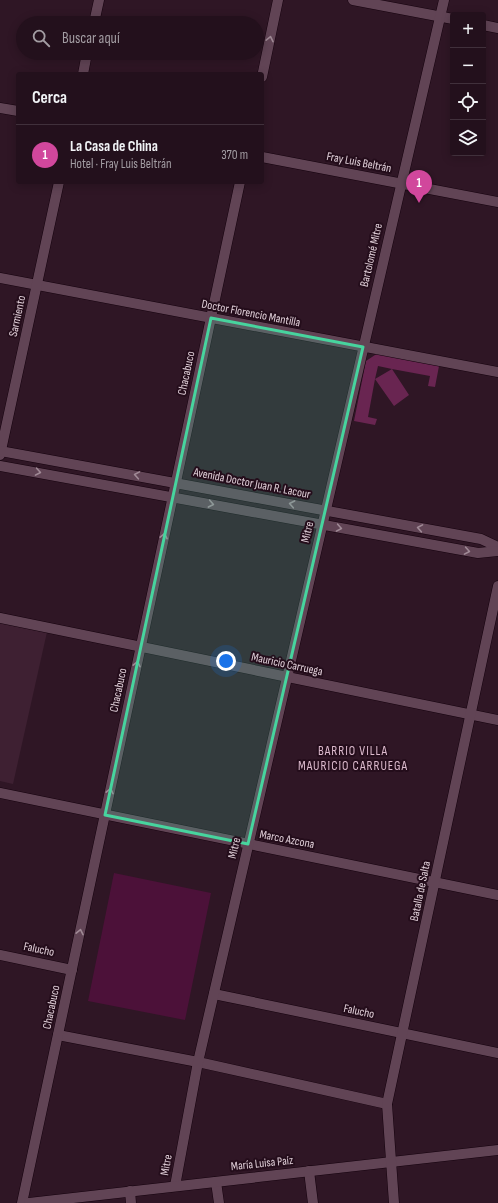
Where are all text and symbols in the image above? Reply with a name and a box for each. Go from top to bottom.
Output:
map controls [450,12,486,156]
button: + [450,12,486,48]
search box [16,16,264,60]
icon: search [30,27,52,49]
text: Buscar aquí [62,29,120,48]
one-way arrow [266,35,274,42]
button: − [450,48,486,84]
button: locate [450,84,486,120]
text: Cerca [32,88,67,108]
button: layers [450,120,486,156]
text: La Casa de China [70,137,158,156]
text: 1 [42,147,48,163]
text: 370 m [221,147,248,163]
street label: Fray Luis Beltrán [325,149,393,176]
text: Hotel · Fray Luis Beltrán [70,156,172,172]
pin: 1 [406,170,432,203]
street label: Bartolomé Mitre [357,222,386,288]
street label: Sarmiento [6,294,29,338]
street label: Doctor Florencio Mantilla [200,297,302,330]
street label: Chacabuco [175,350,198,396]
street label: Avenida Doctor Juan R. Lacour [191,465,312,502]
one-way arrow [35,468,42,476]
one-way arrow [134,471,140,480]
one-way arrow [208,499,214,507]
one-way arrow [289,500,295,509]
street label: Mitre [298,520,317,544]
one-way arrow [336,523,342,532]
one-way arrow [417,524,423,532]
one-way arrow [160,533,168,540]
one-way arrow [463,546,470,555]
street label: Mauricio Carruega [250,650,324,679]
your location [216,651,236,671]
one-way arrow [132,660,141,667]
street label: Chacabuco [107,667,130,713]
district label: BARRIO VILLA MAURICIO CARRUEGA [298,743,408,774]
one-way arrow [105,788,113,794]
street label: Marco Azcona [258,827,316,852]
street label: Mitre [225,836,244,860]
street label: Batalla de Salta [407,859,434,923]
one-way arrow [75,928,83,935]
street label: Falucho [22,939,56,960]
street label: Chacabuco [40,984,63,1030]
street label: Falucho [342,1001,376,1022]
street label: Mitre [157,1153,176,1177]
street label: María Luisa Paíz [230,1153,295,1174]

